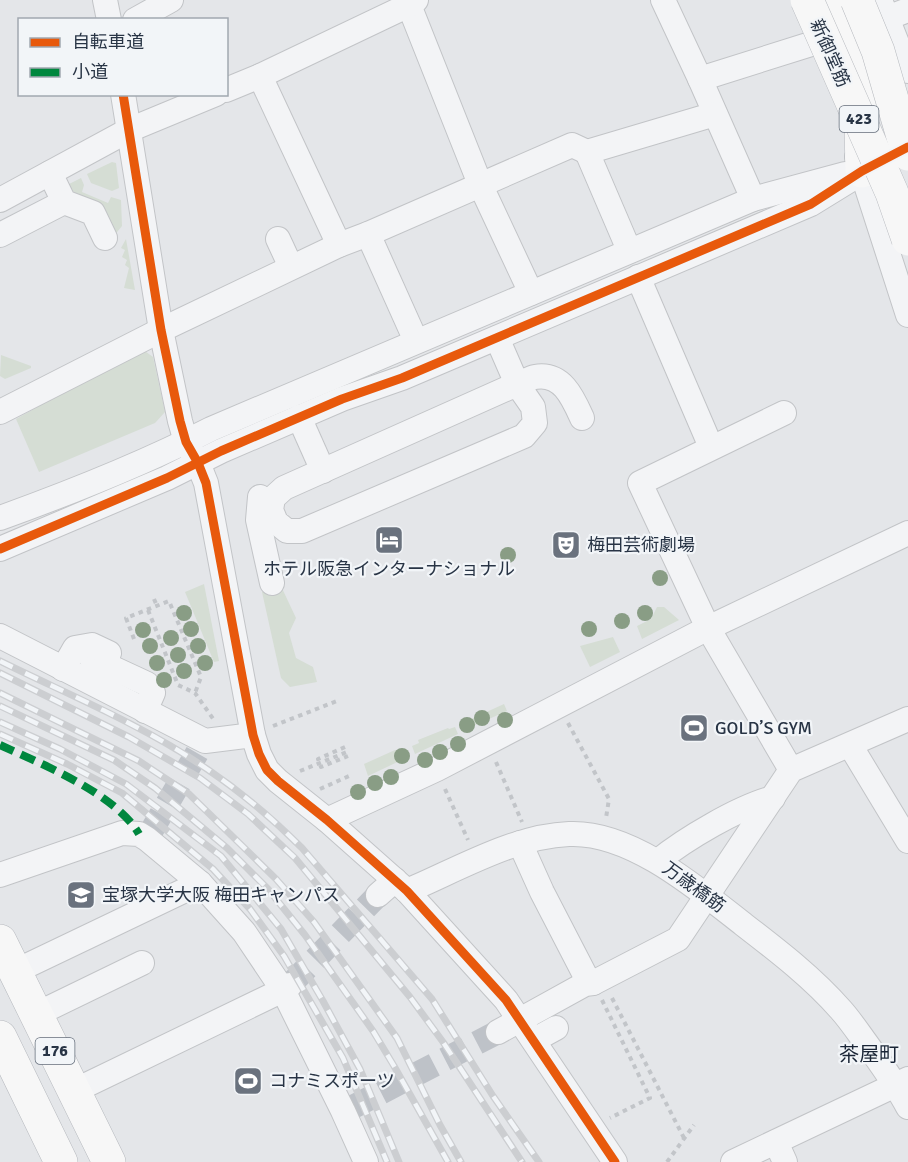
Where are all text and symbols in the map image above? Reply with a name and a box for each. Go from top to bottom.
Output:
street label: 新御堂筋 [805,16,855,90]
legend [18,18,228,96]
text: 自転車道 [72,31,144,53]
text: 小道 [72,61,108,83]
road number: 423 [840,106,878,132]
hotel icon: ホテル阪急インターナショナル [373,524,405,556]
theatre icon: 梅田芸術劇場 [550,529,582,561]
place label: 梅田芸術劇場 [587,534,695,556]
place label: ホテル阪急インターナショナル [263,558,515,580]
sports icon: GOLD’S GYM [678,712,710,744]
place label: GOLD’S GYM [715,717,812,739]
street label: 万歳橋筋 [658,857,730,917]
school or university icon: 宝塚大学大阪 梅田キャンパス [65,879,97,911]
place label: 宝塚大学大阪 梅田キャンパス [102,884,340,906]
road number: 176 [36,1038,74,1064]
district label: 茶屋町 [839,1042,899,1067]
sports icon: コナミスポーツ [232,1065,264,1097]
place label: コナミスポーツ [269,1070,395,1092]

